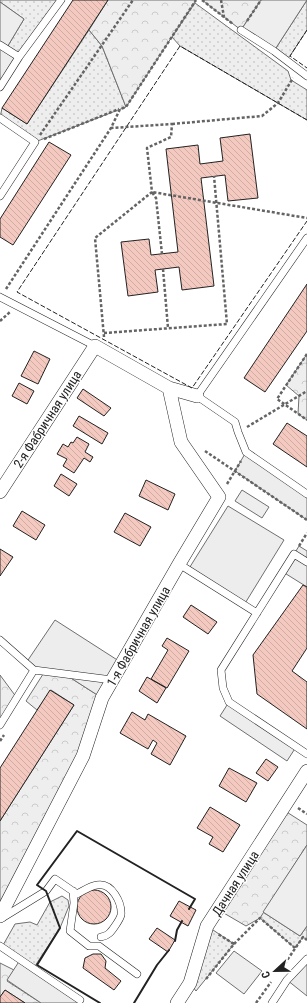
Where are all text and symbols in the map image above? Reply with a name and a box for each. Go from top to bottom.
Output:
street label: 2-я Фабричная улица [10,368,84,471]
street label: 1-я Фабричная улица [104,584,173,689]
street label: Дачная улица [209,848,262,919]
north arrow [255,951,295,991]
text: С [259,969,273,980]

